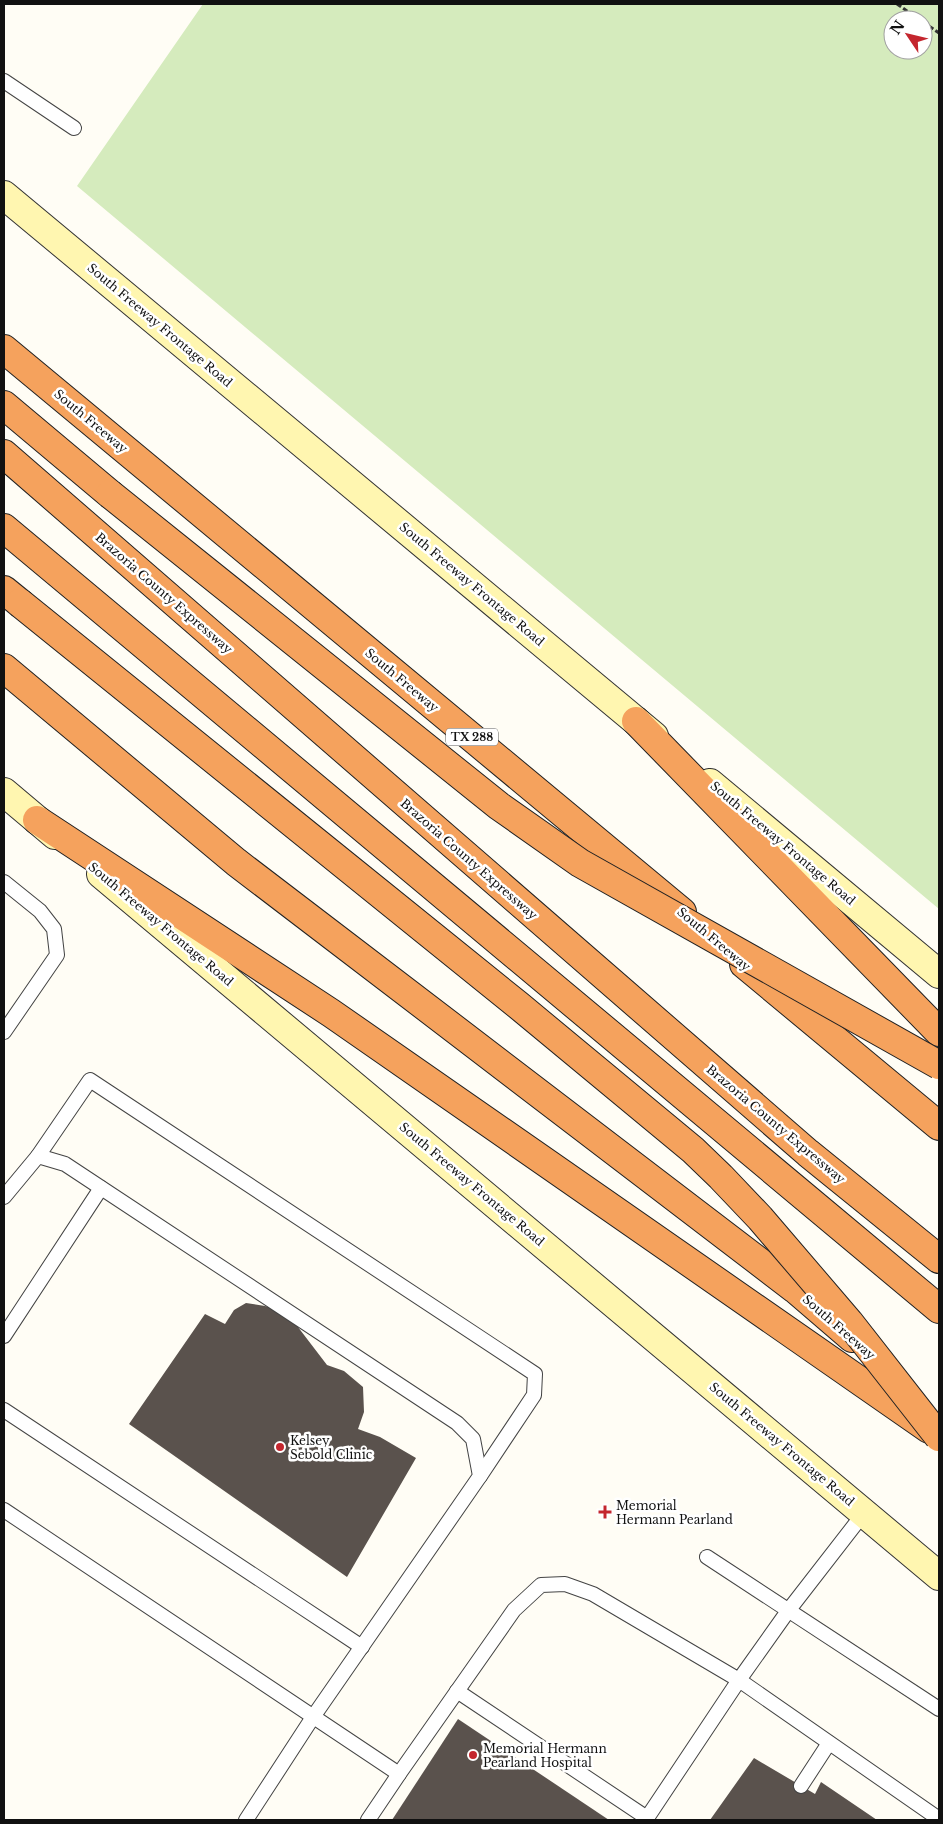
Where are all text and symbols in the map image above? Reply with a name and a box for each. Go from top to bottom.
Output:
north arrow [883,10,933,60]
text: N [886,17,909,38]
street label: South Freeway Frontage Road [85,260,235,390]
street label: South Freeway [51,386,131,456]
street label: South Freeway Frontage Road [397,519,547,649]
street label: Brazoria County Expressway [92,529,236,657]
street label: South Freeway [362,645,442,715]
road number: TX 288 [446,729,498,746]
street label: South Freeway Frontage Road [708,778,858,908]
street label: Brazoria County Expressway [397,795,541,923]
street label: South Freeway Frontage Road [86,859,236,989]
street label: South Freeway [674,904,754,974]
street label: Brazoria County Expressway [704,1061,849,1187]
street label: South Freeway Frontage Road [397,1119,547,1249]
street label: South Freeway [800,1291,879,1363]
street label: South Freeway Frontage Road [707,1379,857,1509]
place label: Kelsey Sebold Clinic [290,1433,373,1462]
marker: Kelsey Sebold Clinic [274,1441,286,1453]
place label: Memorial Hermann Pearland [616,1498,733,1527]
marker: Memorial Hermann Pearland [598,1505,612,1519]
place label: Memorial Hermann Pearland Hospital [483,1741,607,1770]
marker: Memorial Hermann Pearland Hospital [467,1749,479,1761]

